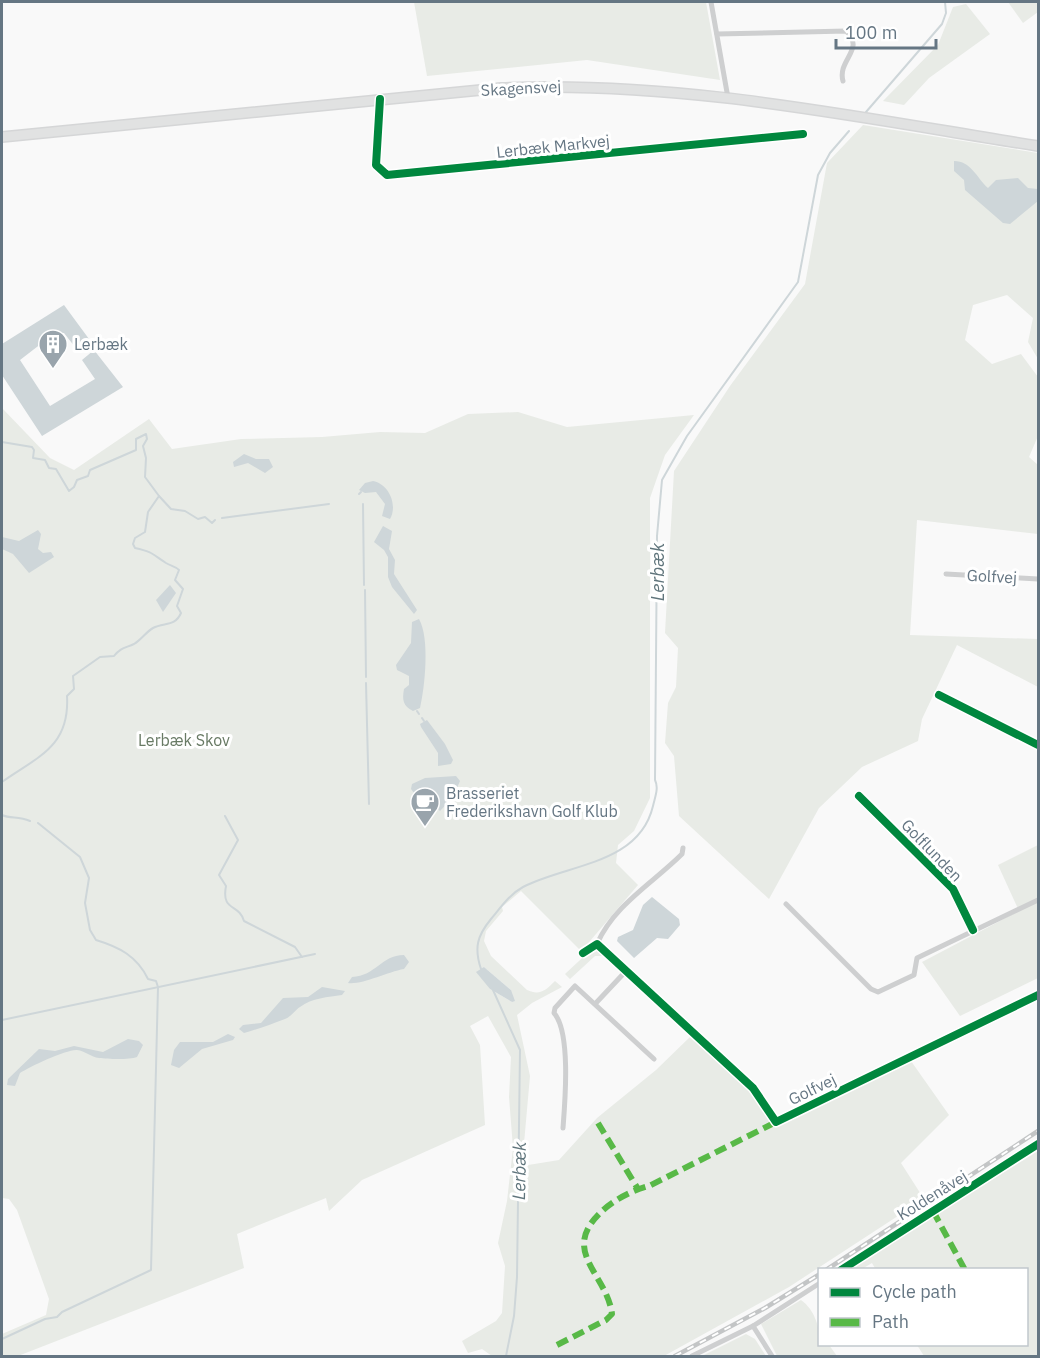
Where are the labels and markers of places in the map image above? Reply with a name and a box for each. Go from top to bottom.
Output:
building icon: Lerbæk [37,328,69,370]
place label: Lerbæk [74,334,129,354]
place label: Brasseriet Frederikshavn Golf Klub [446,783,618,821]
cafe icon: Brasseriet Frederikshavn Golf Klub [409,786,441,828]

